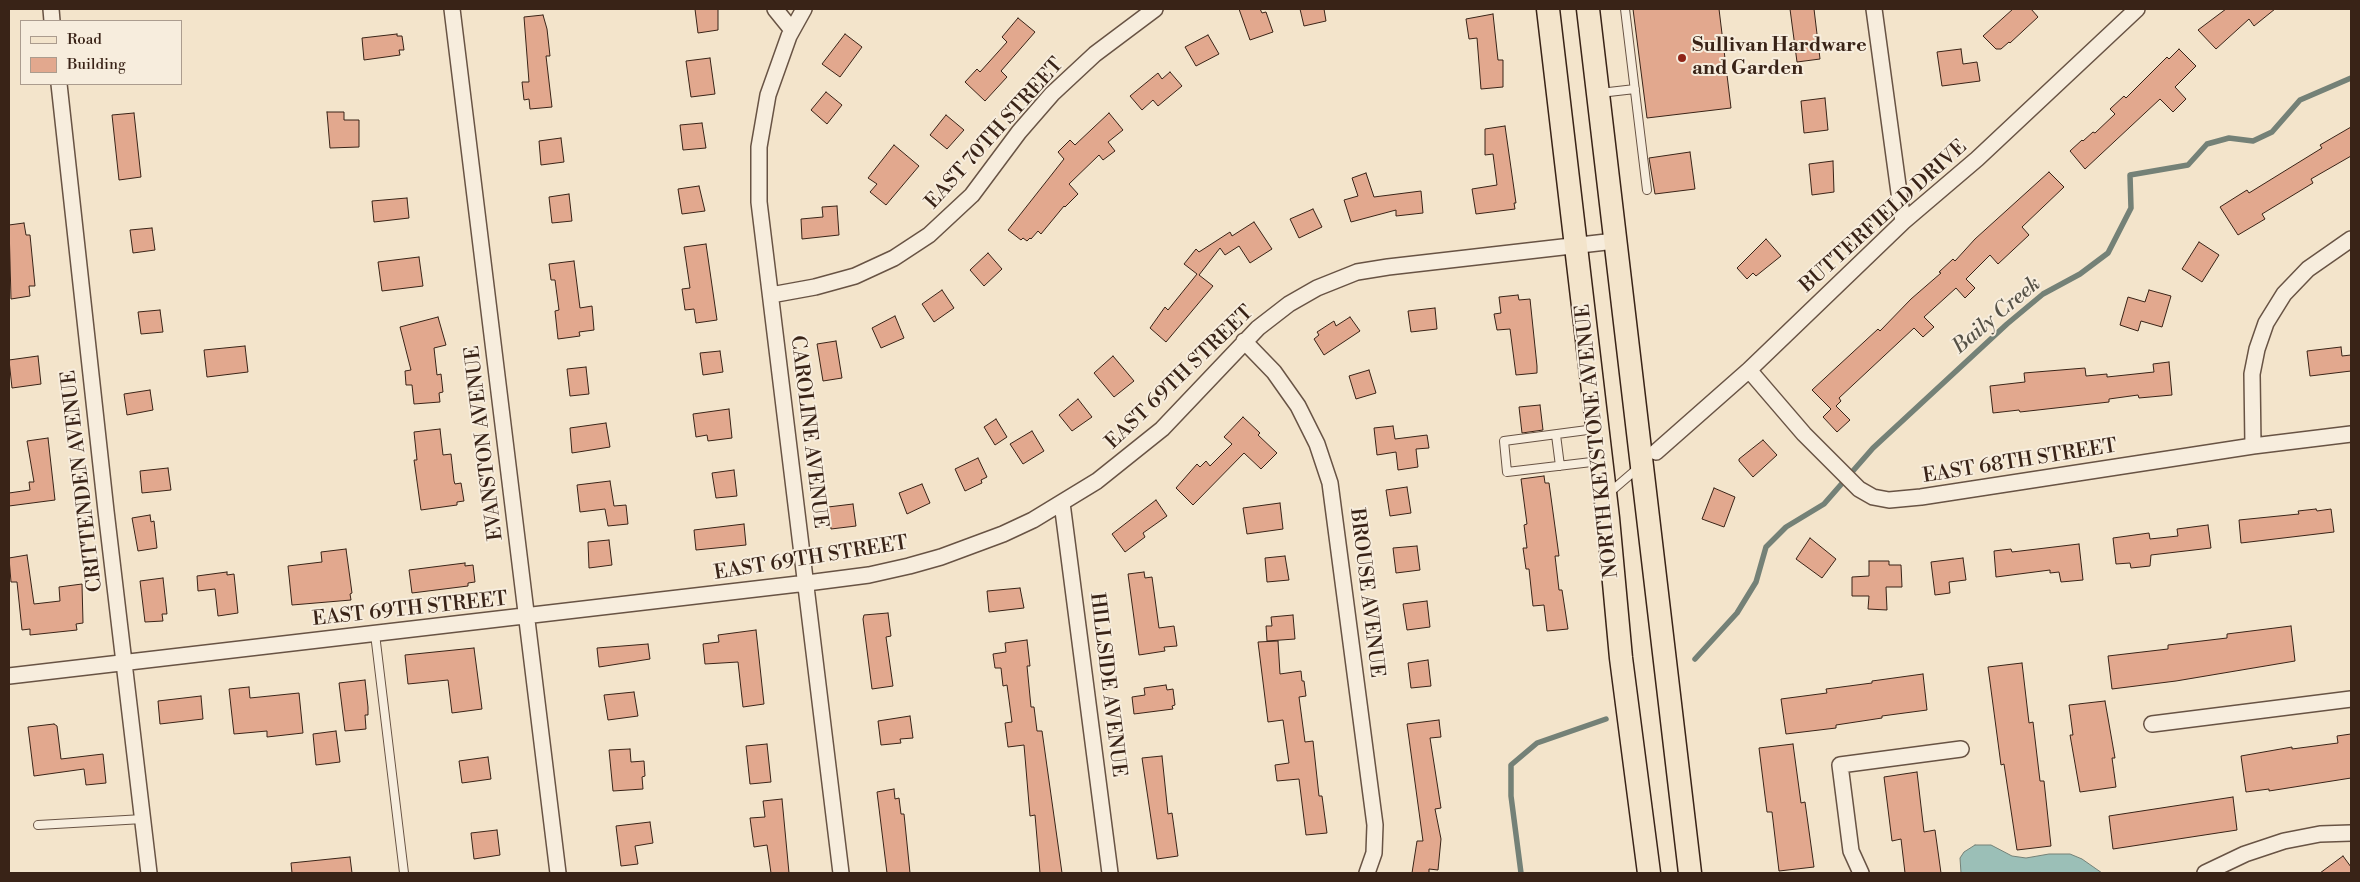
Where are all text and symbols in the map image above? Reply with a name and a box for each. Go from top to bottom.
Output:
legend [20,20,182,85]
text: Road [67,30,102,49]
place label: Sullivan Hardware and Garden [1692,34,1867,81]
marker: Sullivan Hardware and Garden [1676,52,1688,64]
street label: EAST 70TH STREET [921,54,1069,214]
text: Building [67,55,126,74]
street label: BUTTERFIELD DRIVE [1796,136,1972,298]
water label: Baily Creek [1948,272,2046,360]
street label: EAST 69TH STREET [1101,301,1259,455]
street label: NORTH KEYSTONE AVENUE [1572,303,1624,579]
street label: CAROLINE AVENUE [784,334,832,530]
street label: EVANSTON AVENUE [461,344,509,542]
street label: CRITTENDEN AVENUE [57,369,109,593]
street label: EAST 68TH STREET [1921,435,2119,489]
street label: BROUSE AVENUE [1344,507,1388,679]
street label: EAST 69TH STREET [712,532,910,586]
street label: EAST 69TH STREET [311,588,509,632]
street label: HILLSIDE AVENUE [1084,591,1130,779]

